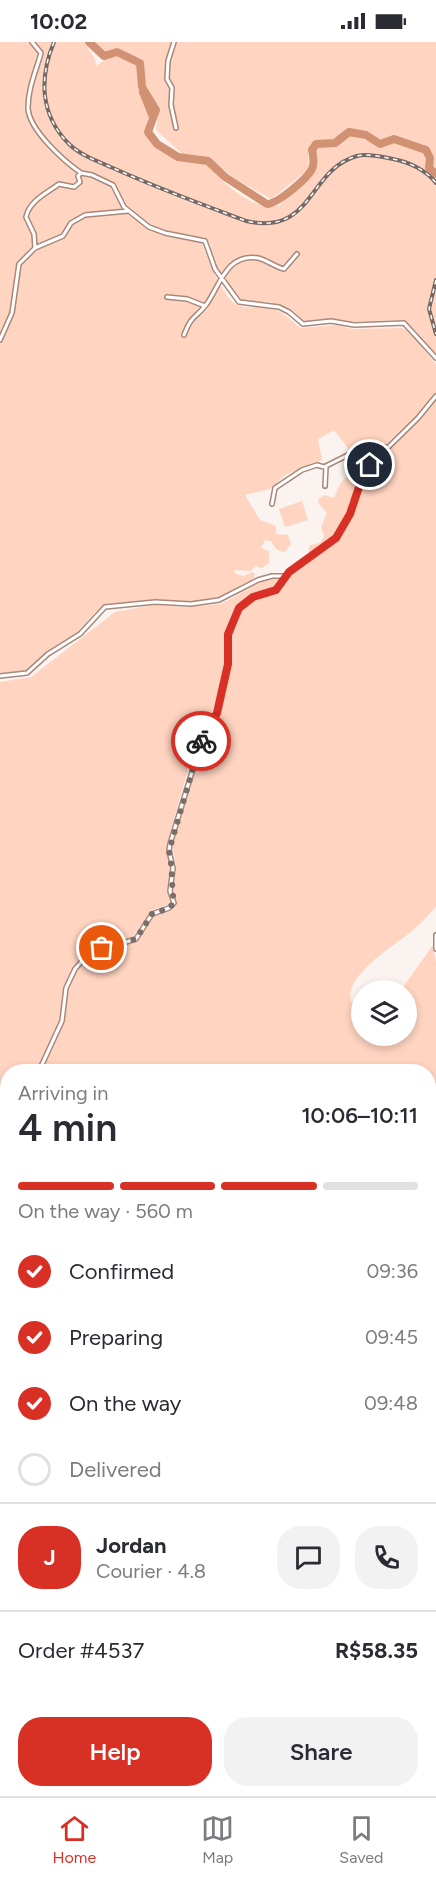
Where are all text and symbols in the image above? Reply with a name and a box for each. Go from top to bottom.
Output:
text: 10:02 [30,8,87,35]
pin [344,439,395,490]
icon: home [353,448,386,481]
courier [171,711,231,771]
icon: bike [185,725,218,758]
pin [76,922,127,973]
icon: bag [85,931,118,964]
map controls [351,980,417,1046]
button: layers [351,980,417,1046]
text: Arriving in [18,1081,108,1105]
text: 10:06–10:11 [301,1102,418,1129]
text: 4 min [18,1104,117,1151]
text: On the way · 560 m [18,1199,193,1223]
icon: check [18,1255,51,1288]
text: Confirmed [69,1258,174,1285]
text: 09:36 [367,1259,418,1283]
icon: check [18,1321,51,1354]
text: Preparing [69,1324,163,1351]
text: 09:45 [365,1325,418,1349]
icon: check [18,1387,51,1420]
text: On the way [69,1390,181,1417]
text: 09:48 [364,1391,418,1415]
text: Delivered [69,1456,162,1483]
button: chat [277,1526,340,1589]
button: phone [355,1526,418,1589]
text: Jordan [96,1532,167,1559]
text: J [43,1544,56,1571]
text: Courier · 4.8 [96,1559,206,1583]
text: Order #4537 [18,1637,144,1664]
text: R$58.35 [335,1637,418,1664]
button: Help [18,1717,212,1786]
button: Share [224,1717,418,1786]
tab: Home [53,1812,96,1867]
tab: Map [201,1812,234,1867]
tab: Saved [339,1812,383,1867]

